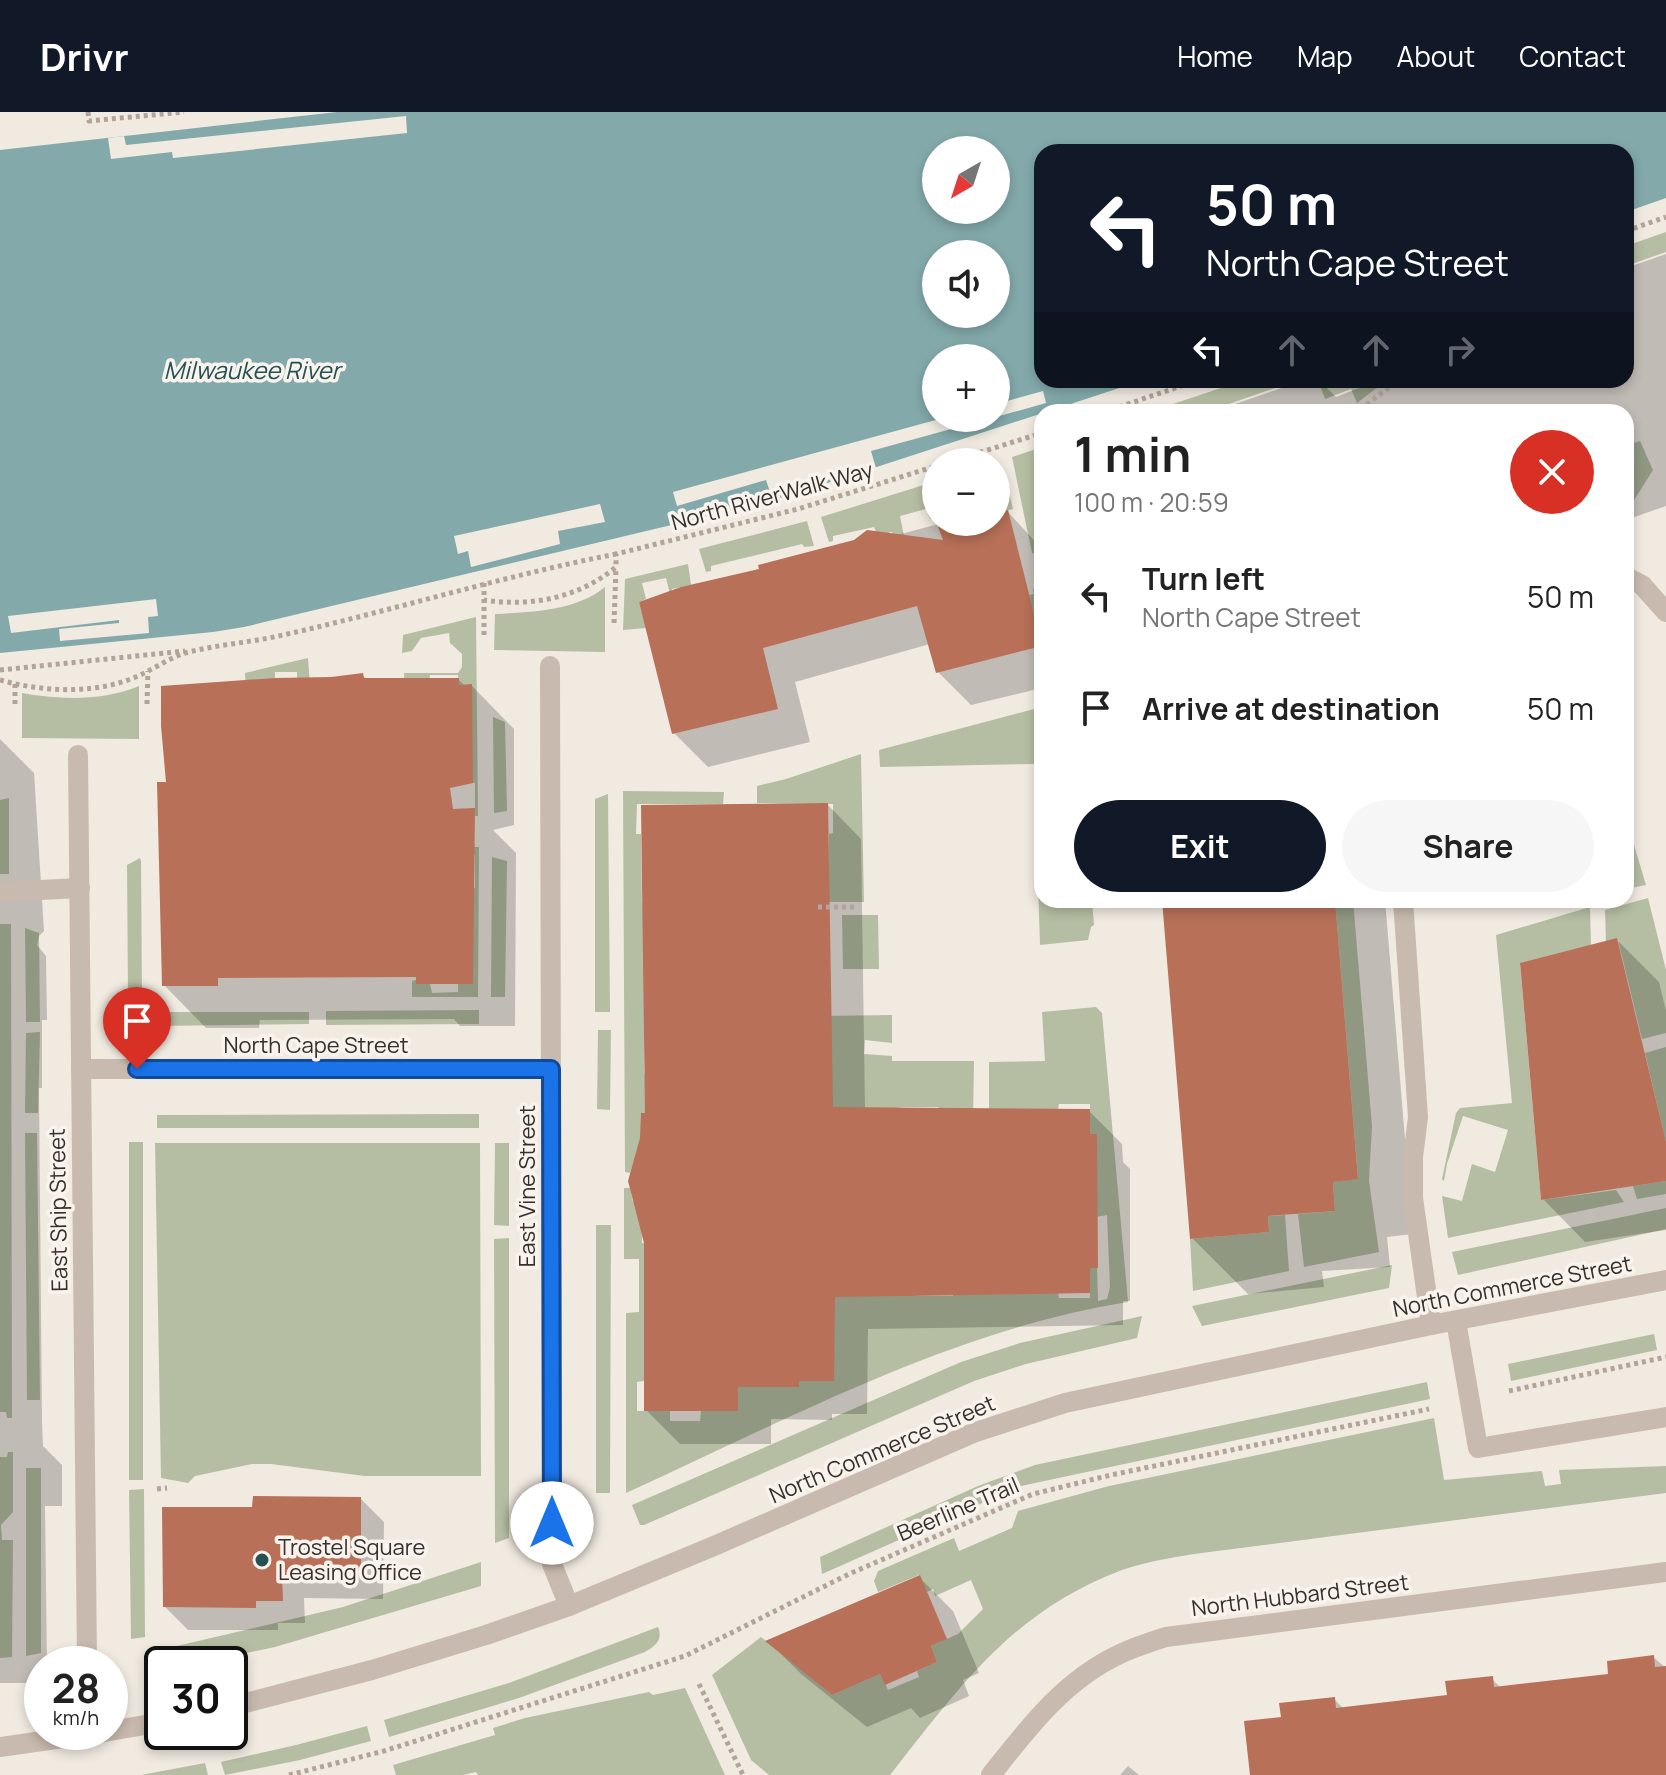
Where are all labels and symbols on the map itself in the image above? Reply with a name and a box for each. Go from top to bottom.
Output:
north arrow [922,136,1010,224]
water label: Milwaukee River [164,353,344,386]
street label: North RiverWalk Way [668,455,877,537]
pin [103,987,171,1069]
street label: North Cape Street [223,1030,409,1060]
street label: East Vine Street [512,1105,542,1267]
street label: East Ship Street [42,1128,74,1292]
street label: North Commerce Street [1390,1248,1634,1324]
street label: North Commerce Street [764,1388,1000,1510]
street label: Beerline Trail [892,1470,1024,1548]
position arrow [510,1481,594,1565]
place label: Trostel Square Leasing Office [278,1532,426,1587]
marker: Trostel Square Leasing Office [253,1551,271,1569]
street label: North Hubbard Street [1190,1567,1410,1623]
speed limit sign: 30 [144,1646,248,1750]

